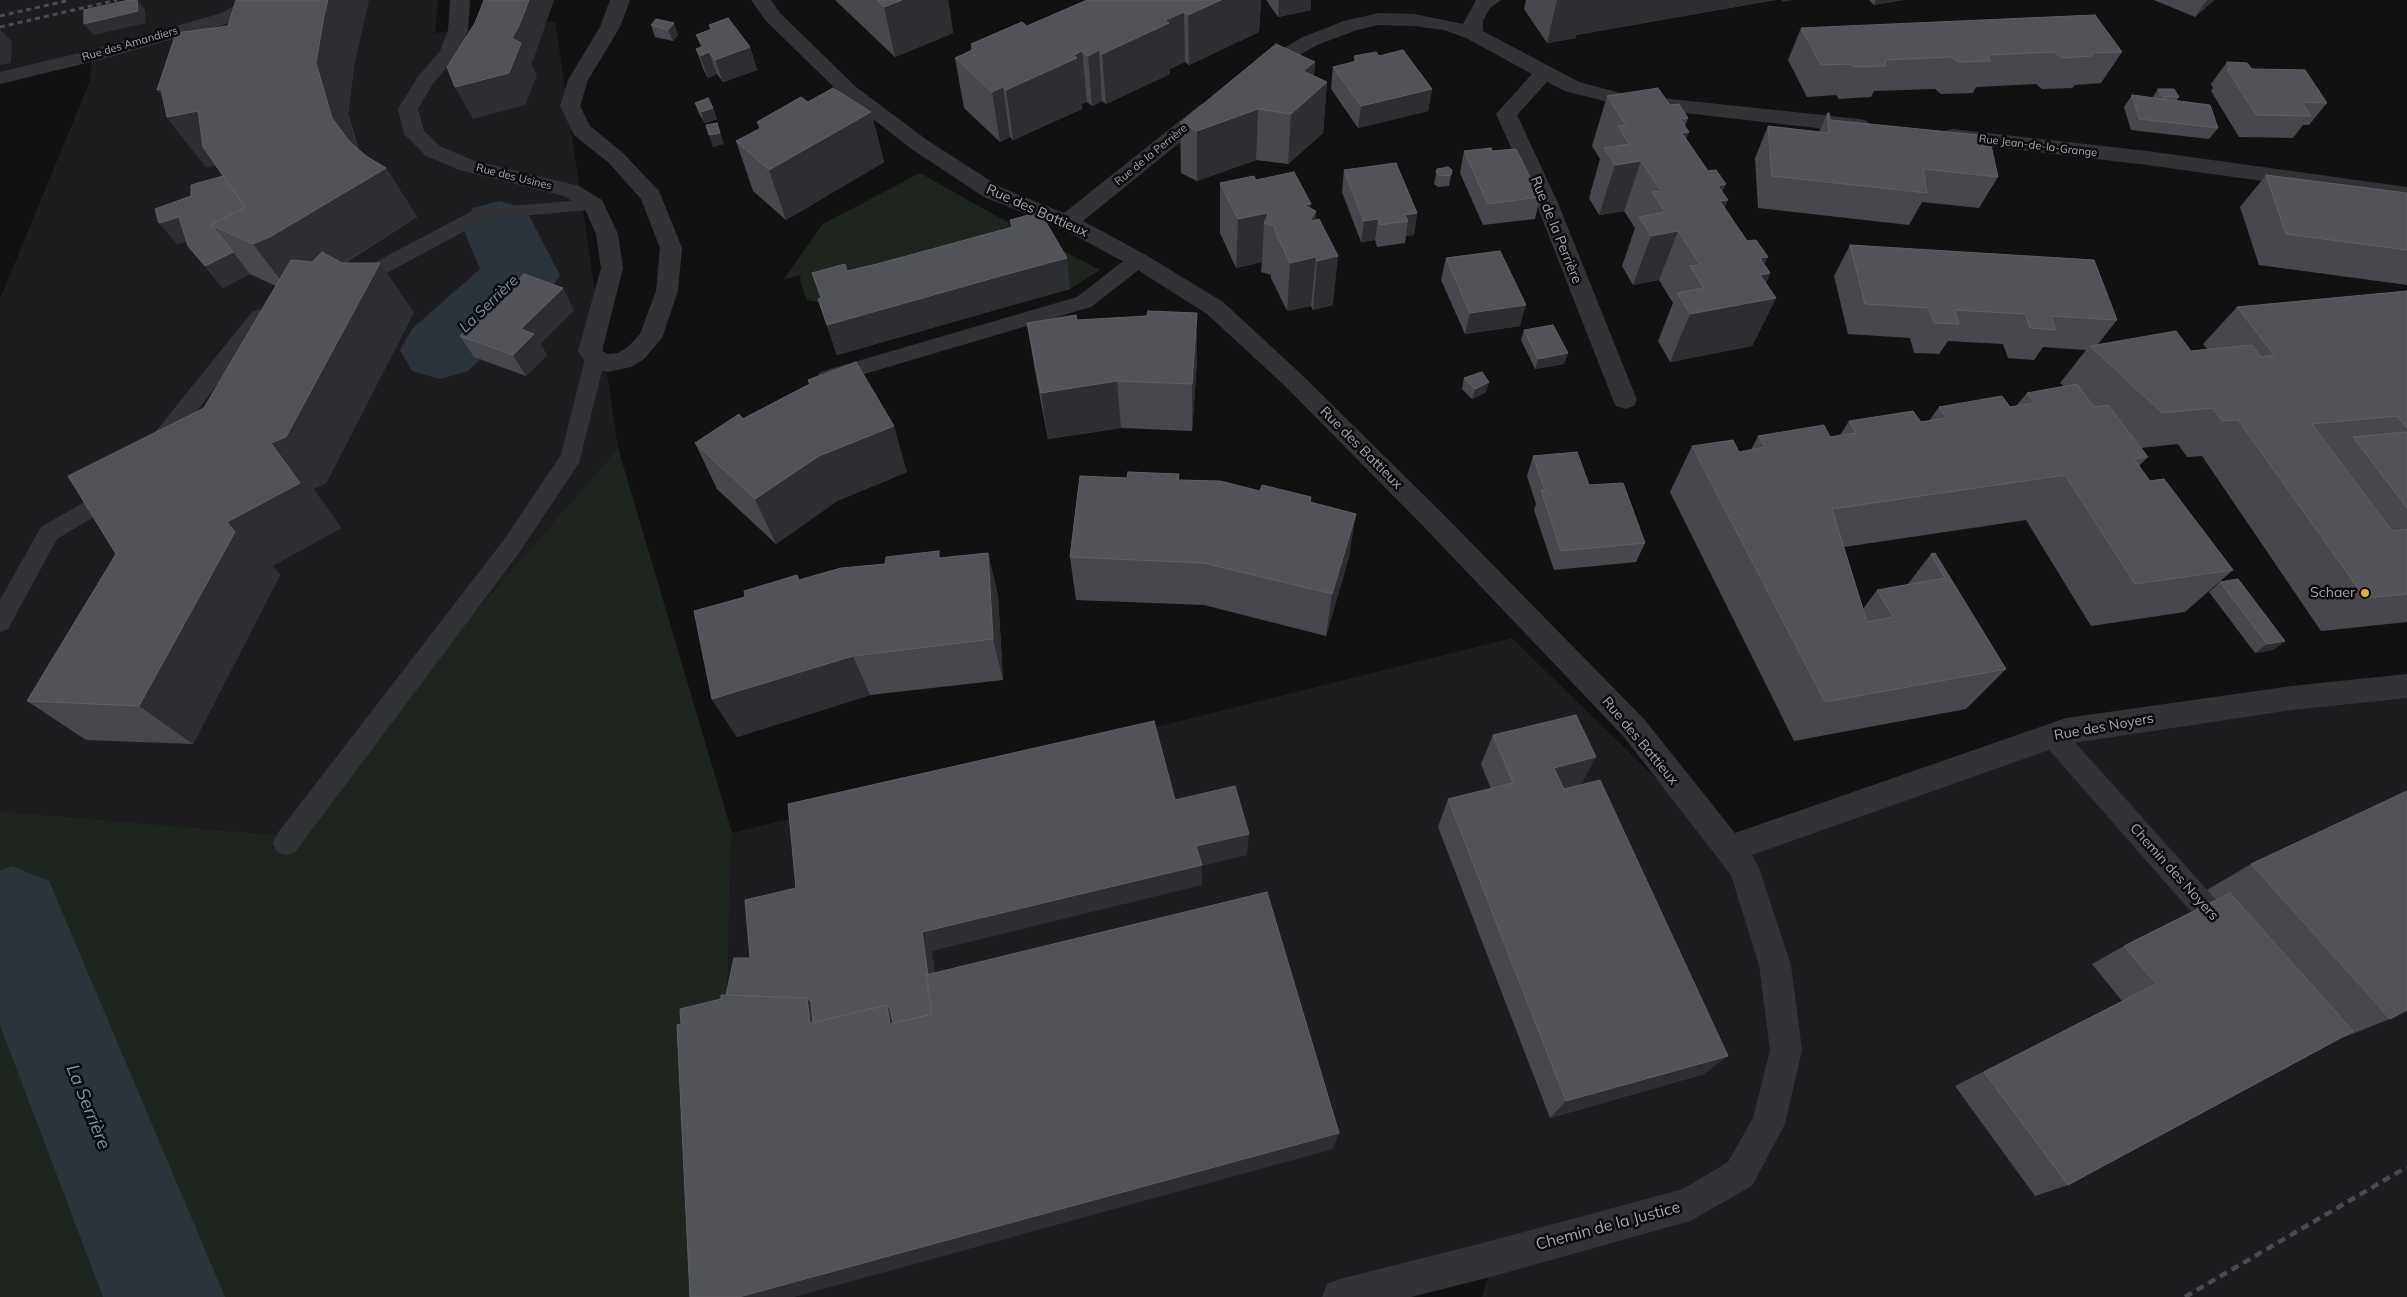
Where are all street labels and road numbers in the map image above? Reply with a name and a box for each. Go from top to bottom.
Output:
street label: Rue des Amandiers [81,24,179,64]
street label: Rue de la Perrière [1112,122,1190,188]
street label: Rue Jean-de-la-Grange [1978,132,2098,160]
street label: Rue des Usines [475,161,553,193]
street label: Rue de la Perrière [1527,174,1585,286]
street label: Rue des Battieux [983,181,1091,241]
street label: Rue des Battieux [1316,403,1406,493]
street label: Rue des Battieux [1598,694,1682,788]
street label: Rue des Noyers [2053,710,2155,744]
street label: Chemin des Noyers [2126,820,2222,924]
street label: Chemin de la Justice [1534,1197,1682,1255]

